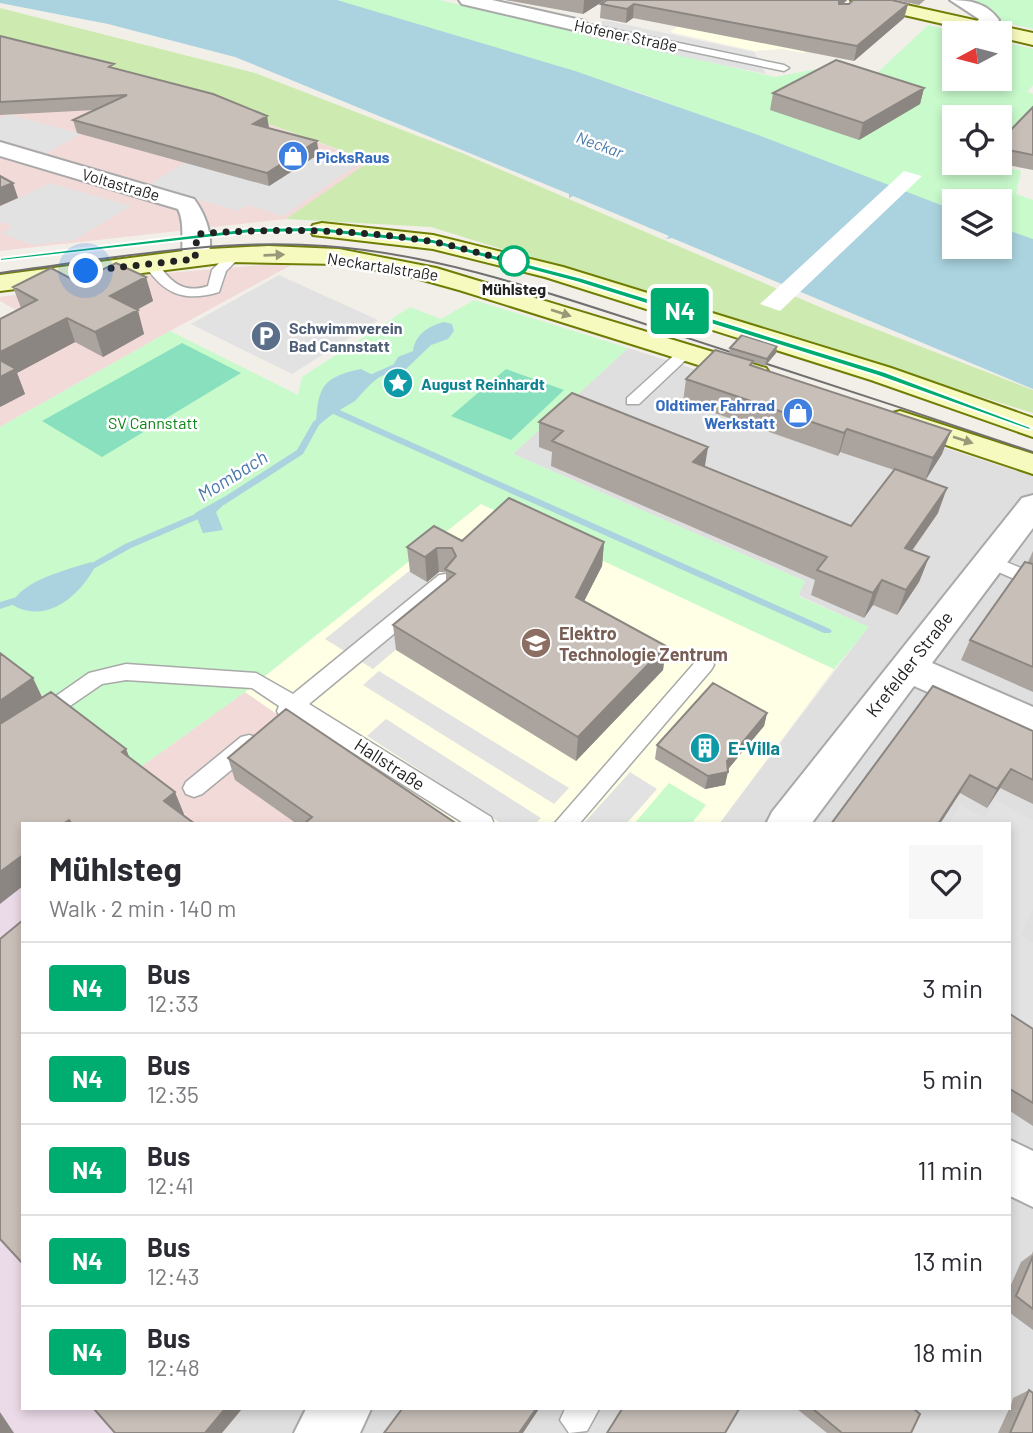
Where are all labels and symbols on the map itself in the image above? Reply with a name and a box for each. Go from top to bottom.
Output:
street label: Hofener Straße [573,15,679,55]
north arrow [942,21,1012,91]
water label: Neckar [574,127,627,162]
shop icon: PicksRaus [276,139,310,173]
place label: PicksRaus [316,147,390,166]
street label: Voltastraße [80,164,162,204]
marker: Mühlsteg [499,246,529,276]
street label: Neckartalstraße [326,248,440,284]
one-way arrow [264,249,286,260]
your location [68,253,103,288]
place label: Mühlsteg [482,279,546,298]
line badge: N4 [648,288,712,334]
one-way arrow [551,308,572,319]
place label: Schwimmverein Bad Cannstatt [289,318,403,355]
parking icon: Schwimmverein Bad Cannstatt [249,319,283,353]
place icon: August Reinhardt [381,366,415,400]
place label: August Reinhardt [421,374,545,393]
place label: Oldtimer Fahrrad Werkstatt [656,395,775,432]
shop icon: Oldtimer Fahrrad Werkstatt [781,396,815,430]
park label: SV Cannstatt [108,413,198,432]
one-way arrow [953,436,974,446]
water label: Mombach [193,445,271,505]
street label: Krefelder Straße [861,607,957,721]
place label: Elektro Technologie Zentrum [559,622,728,665]
school or university icon: Elektro Technologie Zentrum [519,626,553,660]
building icon: E-Villa [688,731,722,765]
street label: Hallstraße [351,733,429,795]
place label: E-Villa [728,737,780,759]

